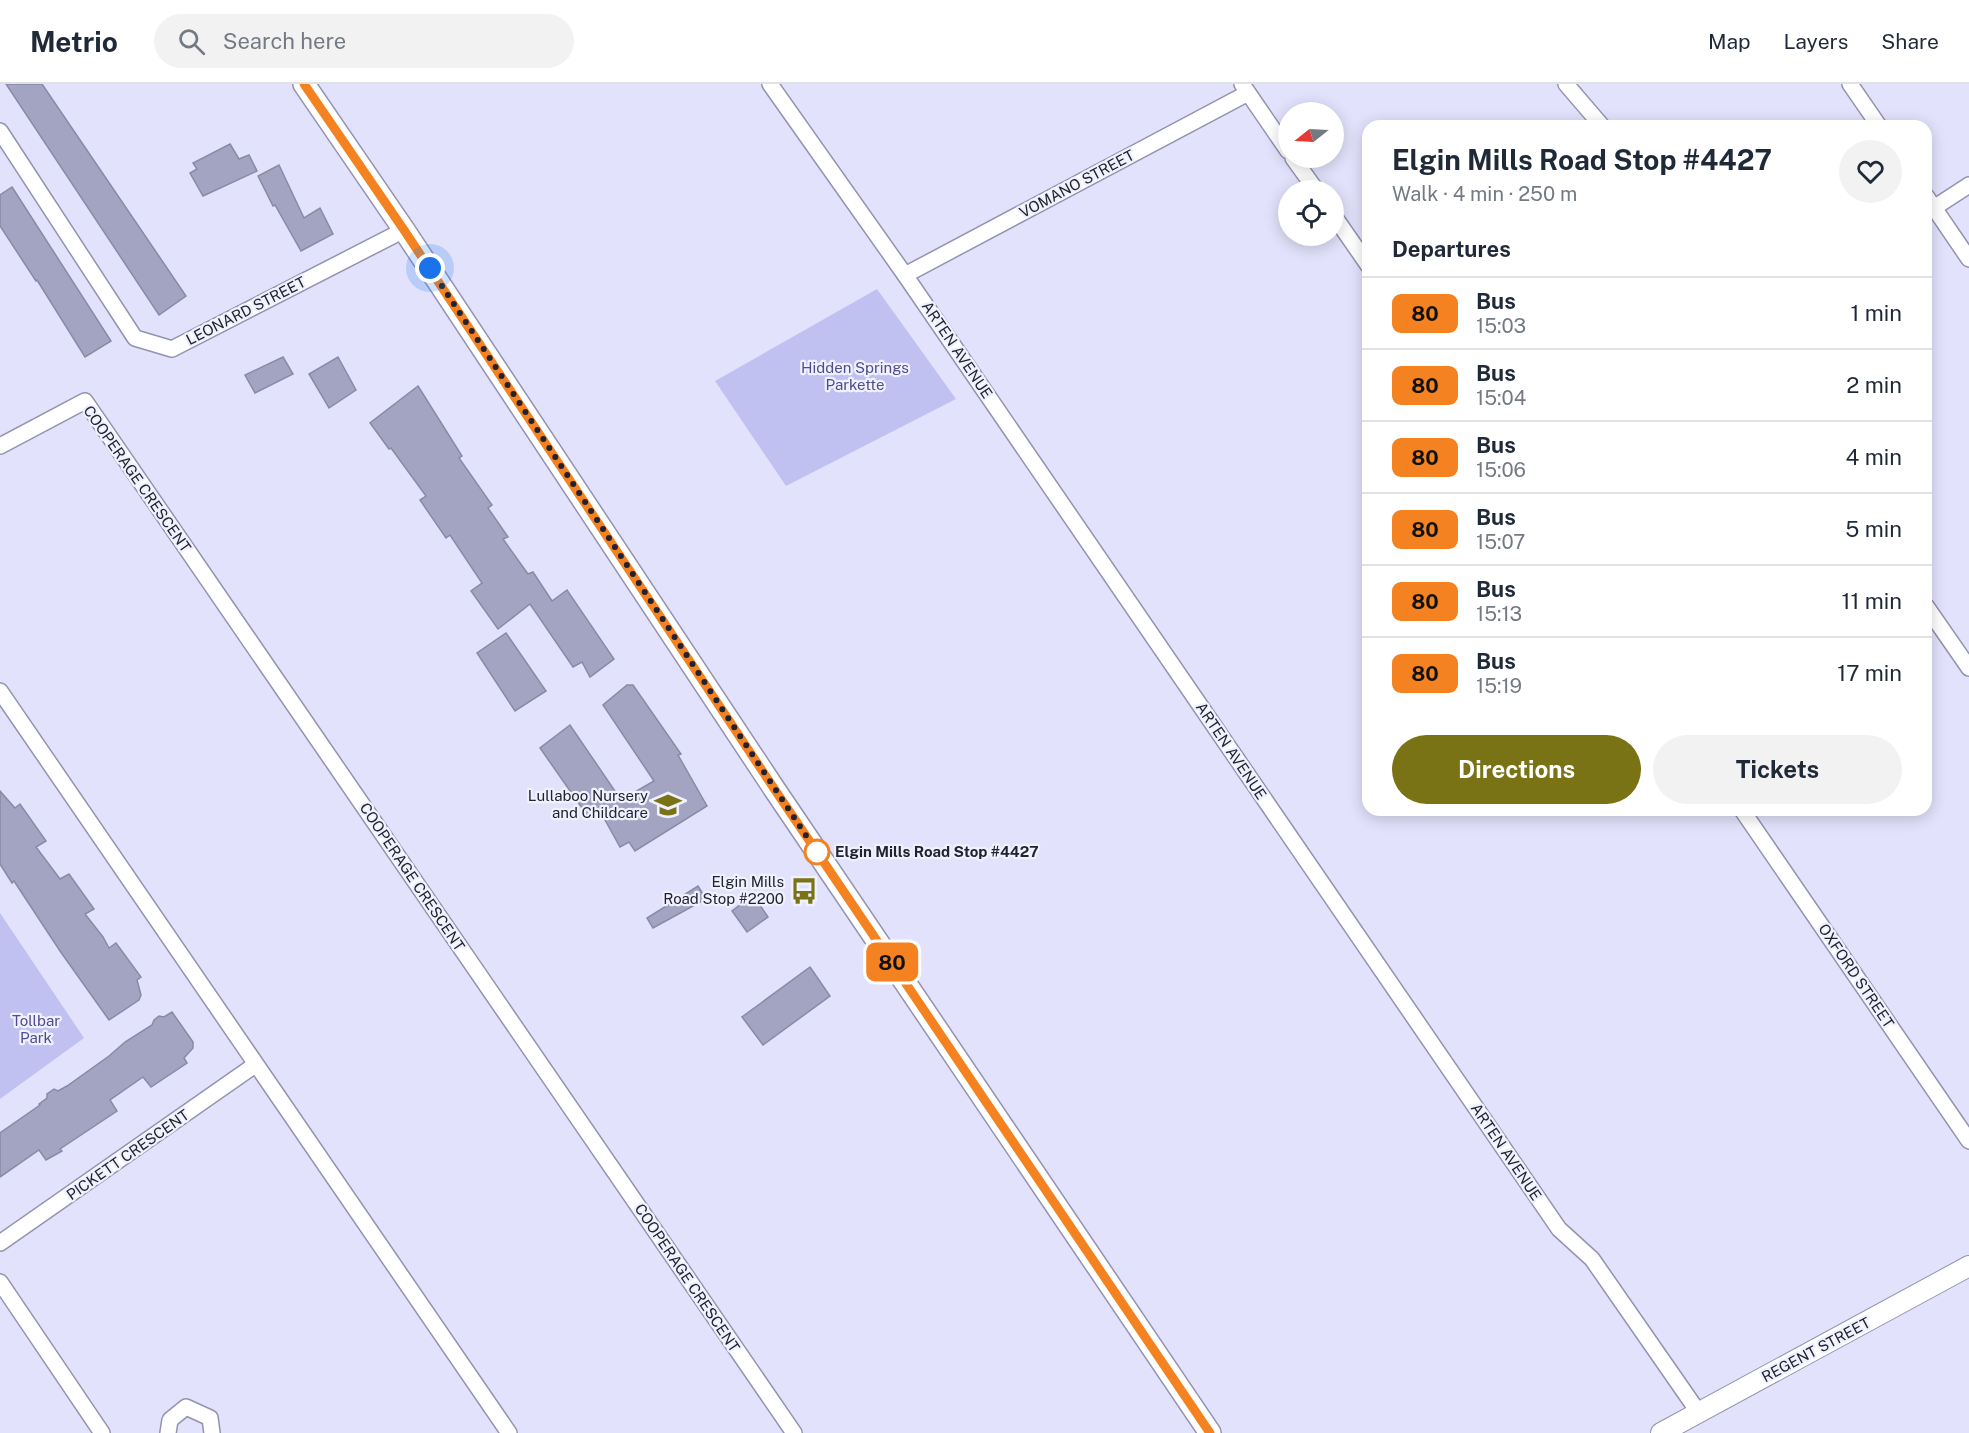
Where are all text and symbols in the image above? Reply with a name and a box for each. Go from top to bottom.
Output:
search box [154,14,574,68]
text: Metrio [30,25,118,58]
icon: search [175,25,208,58]
text: Search here [223,28,346,54]
text: Map [1708,29,1751,54]
text: Layers [1784,29,1848,54]
text: Share [1881,29,1939,54]
north arrow [1278,102,1344,168]
map controls [1278,102,1344,246]
button: heart [1839,140,1902,203]
text: Elgin Mills Road Stop #4427 [1392,143,1772,176]
street label: VOMANO STREET [1016,146,1137,221]
button: locate [1278,180,1344,246]
text: Walk · 4 min · 250 m [1392,182,1577,206]
text: Departures [1392,236,1511,262]
your location [415,253,445,283]
street label: LEONARD STREET [183,273,308,348]
text: Bus [1476,288,1516,314]
street label: ARTEN AVENUE [919,298,996,401]
text: 1 min [1850,300,1902,326]
text: 80 [1411,301,1439,326]
text: 15:03 [1476,314,1526,338]
park label: Hidden Springs Parkette [801,359,909,393]
text: Bus [1476,360,1516,386]
text: 2 min [1846,372,1902,398]
text: 80 [1411,373,1439,398]
text: 15:04 [1476,386,1526,410]
street label: COOPERAGE CRESCENT [80,402,195,555]
text: Bus [1476,432,1516,458]
text: 4 min [1846,444,1902,470]
text: 80 [1411,445,1439,470]
text: 15:06 [1476,458,1526,482]
text: Bus [1476,504,1516,530]
text: 5 min [1845,516,1902,542]
text: 80 [1411,517,1439,542]
text: 15:07 [1476,530,1525,554]
text: Bus [1476,576,1516,602]
text: 11 min [1841,588,1902,614]
text: 80 [1411,589,1439,614]
text: 15:13 [1476,602,1522,626]
text: Bus [1476,648,1516,674]
text: 17 min [1837,660,1902,686]
text: 80 [1411,661,1439,686]
text: 15:19 [1476,674,1522,698]
street label: ARTEN AVENUE [1193,699,1270,802]
button: Directions [1392,735,1641,804]
button: Tickets [1653,735,1902,804]
place label: Lullaboo Nursery and Childcare [528,787,648,821]
school or university icon: Lullaboo Nursery and Childcare [653,790,683,820]
street label: COOPERAGE CRESCENT [356,799,468,954]
marker: Elgin Mills Road Stop #4427 [804,839,830,865]
place label: Elgin Mills Road Stop #4427 [835,843,1039,860]
place label: Elgin Mills Road Stop #2200 [663,873,784,907]
bus stop icon: Elgin Mills Road Stop #2200 [789,876,819,906]
street label: OXFORD STREET [1815,920,1898,1031]
line badge: 80 [865,942,919,982]
text: 80 [878,950,906,975]
park label: Tollbar Park [12,1012,60,1046]
street label: ARTEN AVENUE [1468,1100,1545,1203]
street label: PICKETT CRESCENT [63,1106,192,1203]
street label: COOPERAGE CRESCENT [631,1200,743,1355]
street label: REGENT STREET [1759,1314,1873,1385]

